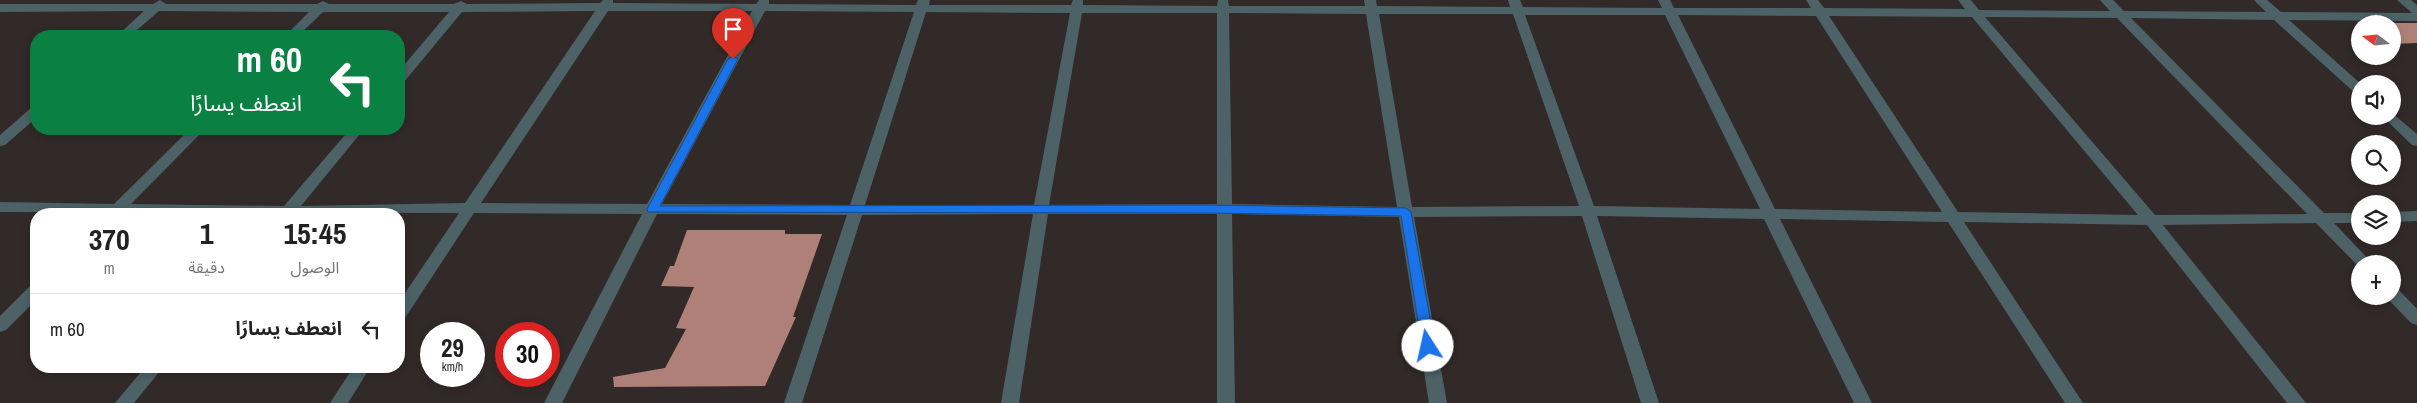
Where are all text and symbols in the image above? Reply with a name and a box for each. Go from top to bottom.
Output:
pin [712,8,754,59]
icon: arrive [719,15,747,43]
north arrow [2351,15,2401,65]
map controls [2351,15,2401,305]
text: 60 m [237,36,302,83]
icon: left [320,50,385,115]
button: sound [2351,75,2401,125]
text: انعطف يسارًا [190,88,302,118]
button: search [2351,135,2401,185]
button: layers [2351,195,2401,245]
text: 1 [200,213,213,253]
text: 15:45 [283,213,346,253]
text: 370 [89,219,130,259]
button: + [2351,255,2401,305]
text: دقيقة [188,256,225,278]
text: الوصول [291,256,339,278]
text: m [104,257,115,279]
text: انعطف يسارًا [236,315,342,341]
icon: left [357,315,385,343]
text: 60 m [50,316,85,342]
position arrow [1401,319,1453,371]
speed limit sign: 30 [495,322,560,387]
text: 29 [441,331,464,365]
text: km/h [442,359,463,375]

